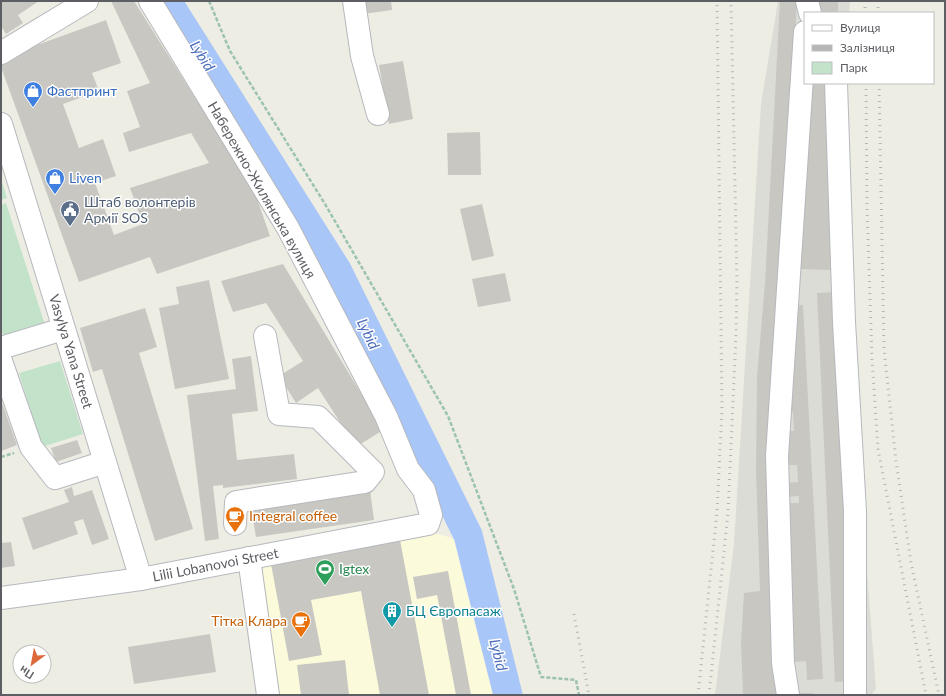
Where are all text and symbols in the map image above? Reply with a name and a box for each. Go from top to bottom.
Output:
legend [804,12,934,84]
text: Вулиця [840,20,880,35]
water label: Lybid [187,37,219,74]
text: Залізниця [840,40,895,55]
text: Парк [840,60,868,75]
shop icon: Фастпринт [22,80,44,108]
place label: Фастпринт [47,82,117,99]
street label: Набережно-Жилянська вулиця [205,98,320,281]
shop icon: Liven [44,167,66,195]
place label: Liven [69,169,102,186]
place label: Штаб волонтерів Армії SOS [84,193,196,226]
public building icon: Штаб волонтерів Армії SOS [59,199,81,227]
street label: Vasylya Yana Street [46,292,97,410]
water label: Lybid [354,315,384,352]
cafe icon: Integral coffee [224,505,246,533]
place label: Integral coffee [249,507,337,524]
street label: Lilii Lobanovoi Street [151,544,280,585]
sports icon: Igtex [314,558,336,586]
place label: Igtex [339,560,369,577]
building icon: БЦ Європасаж [381,600,403,628]
place label: БЦ Європасаж [406,602,501,619]
cafe icon: Тітка Клара [290,610,312,638]
place label: Тітка Клара [211,612,287,629]
water label: Lybid [486,637,512,673]
north arrow [12,644,52,684]
text: Пн [17,664,36,682]

